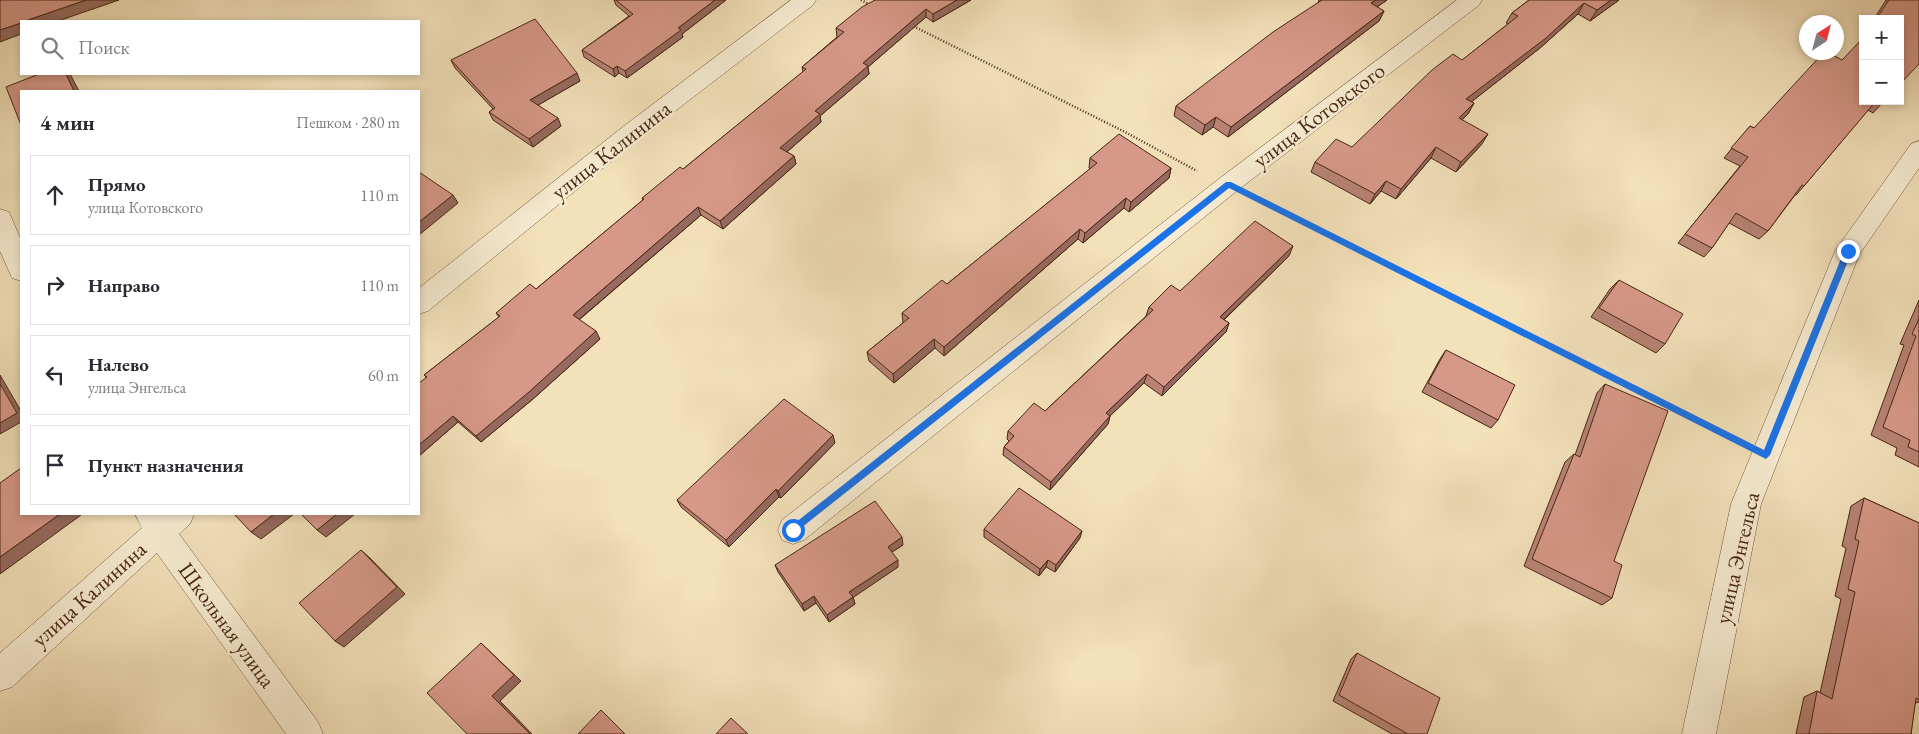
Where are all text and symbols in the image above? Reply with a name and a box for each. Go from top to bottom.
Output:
north arrow [1799,15,1844,60]
map controls [1859,15,1904,105]
button: + [1859,15,1904,60]
search box [20,20,420,75]
icon: search [38,34,66,62]
text: Поиск [78,35,130,60]
street label: улица Котовского [1247,56,1391,174]
button: − [1859,60,1904,105]
street label: улица Калинина [545,94,677,206]
text: 4 мин [40,109,95,136]
text: Пешком · 280 m [296,112,400,133]
text: Прямо [88,172,146,197]
icon: ahead [41,181,69,209]
text: 110 m [360,185,399,206]
text: улица Котовского [88,197,203,218]
route end [1837,240,1860,263]
icon: right [41,271,69,299]
text: Направо [88,273,160,298]
text: 110 m [360,275,399,296]
text: Налево [88,352,149,377]
icon: left [41,361,69,389]
text: 60 m [368,365,399,386]
text: улица Энгельса [88,377,186,398]
icon: arrive [41,451,69,479]
text: Пункт назначения [88,453,244,478]
street label: улица Энгельса [1708,489,1766,627]
route start [782,519,805,542]
street label: улица Калинина [26,535,153,653]
street label: Школьная улица [172,557,282,694]

